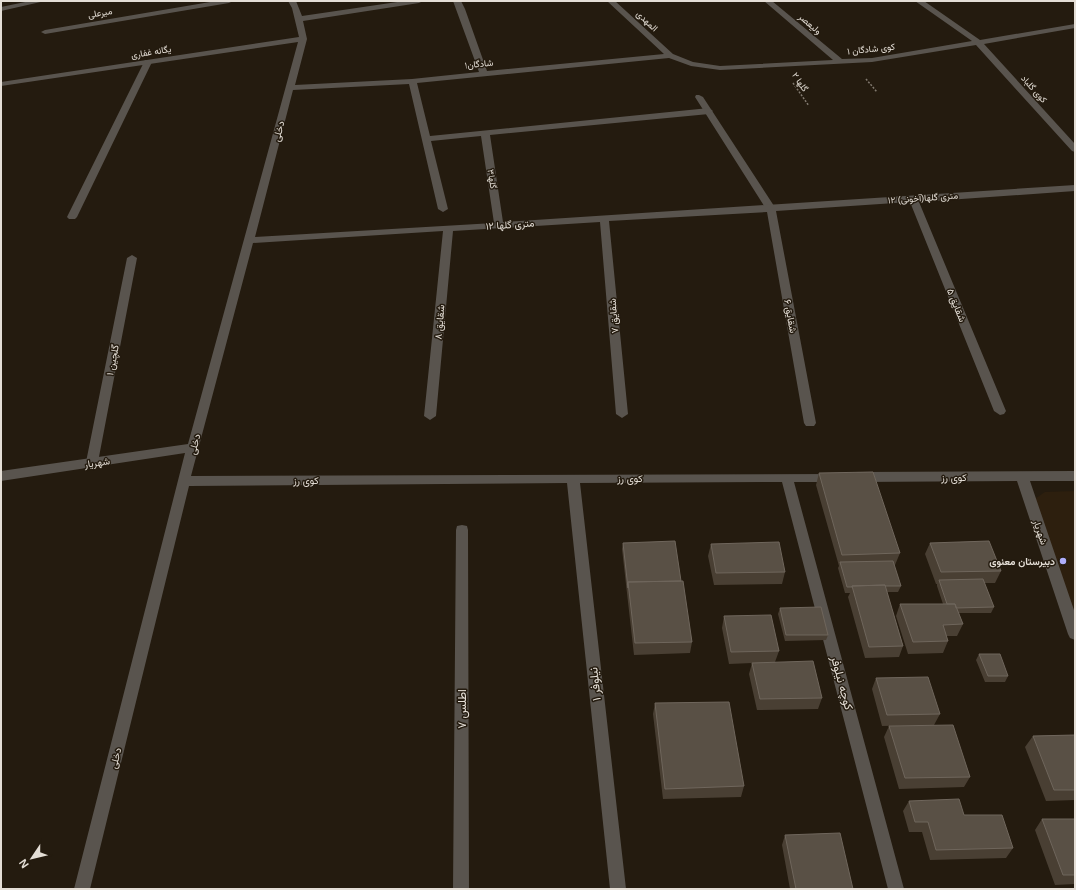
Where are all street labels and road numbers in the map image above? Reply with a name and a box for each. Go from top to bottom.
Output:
street label: میرعلی [87,6,113,21]
street label: المهدی [634,9,660,34]
street label: ولیعصر [795,11,823,37]
street label: کوی شادگان ۱ [847,42,896,57]
street label: یگانه غفاری [130,44,172,61]
street label: شادگان۱ [464,58,494,70]
street label: گلها ۲ [789,71,810,94]
street label: کوی گلباد [1018,73,1049,105]
street label: دخلی [270,119,288,143]
street label: گلها۳ [485,169,498,190]
street label: ۱۲ متری گلها(آخونی) [888,191,959,206]
street label: ۱۲ متری گلها [485,217,535,233]
street label: شقایق ۵ [944,287,968,324]
street label: شقایق ۷ [606,298,621,334]
street label: شقایق ۶ [781,298,799,334]
street label: شقایق ۸ [432,304,448,340]
street label: گلچین ۱ [104,343,123,377]
street label: دخلی [186,432,204,456]
street label: شهریار [82,455,111,471]
street label: کوی رز [940,472,967,484]
street label: کوی رز [616,473,643,485]
street label: کوی رز [292,475,319,487]
street label: شهریار [1030,517,1050,547]
street label: کوچه نیلوفر [827,654,856,712]
street label: نیلوفر ۱ [586,666,605,702]
street label: اطلس ۷ [455,689,470,729]
street label: دخلی [108,746,124,770]

